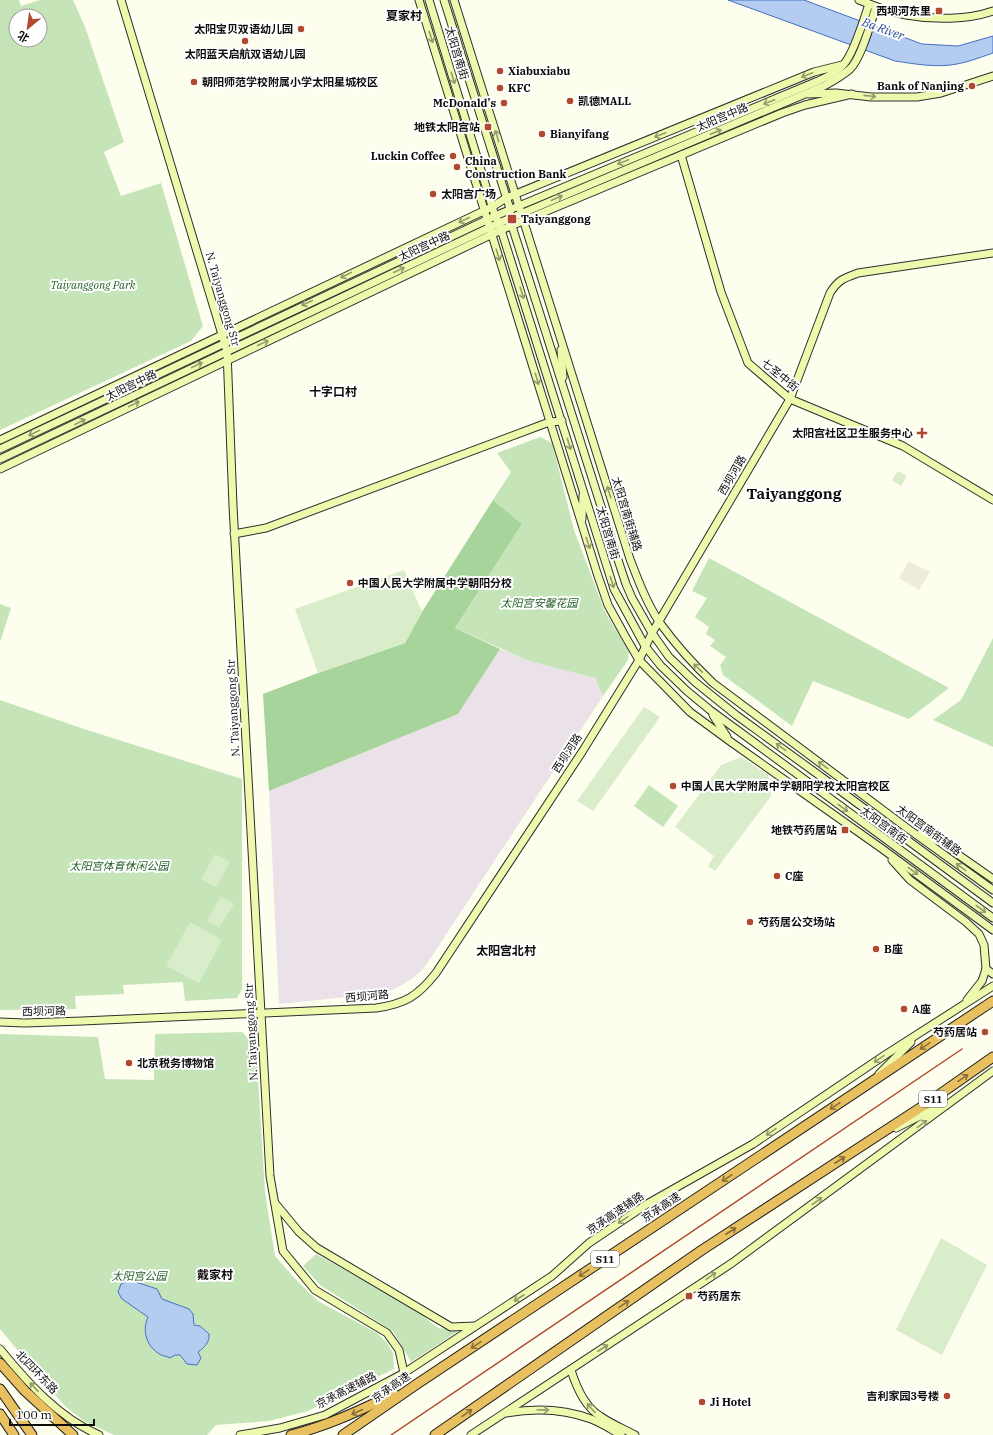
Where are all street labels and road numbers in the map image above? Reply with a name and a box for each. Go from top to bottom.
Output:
street label: 太阳宫南街 [442,25,472,81]
street label: 太阳宫中路 [694,100,750,134]
street label: 太阳宫中路 [396,228,452,264]
street label: N. Taiyanggong Str [203,250,243,348]
street label: 七圣中街 [758,356,802,394]
street label: 太阳宫中路 [103,367,159,403]
street label: 西坝河路 [715,452,749,498]
street label: 太阳宫南街辅路 [609,475,645,553]
street label: 太阳宫南街 [594,505,622,561]
street label: N. Taiyanggong Str [223,659,243,757]
street label: 西坝河路 [549,731,585,775]
street label: 太阳宫南街辅路 [894,802,964,858]
street label: 太阳宫南街 [858,803,910,847]
street label: N. Taiyanggong Str [241,983,261,1081]
street label: 西坝河路 [344,987,390,1005]
street label: 西坝河路 [22,1004,66,1018]
road number: S11 [919,1091,947,1107]
street label: 京承高速辅路 [584,1189,646,1237]
street label: 京承高速 [639,1189,683,1225]
road number: S11 [591,1251,619,1267]
street label: 北四环东路 [13,1347,61,1397]
street label: 京承高速辅路 [313,1369,379,1411]
street label: 京承高速 [369,1369,413,1405]

